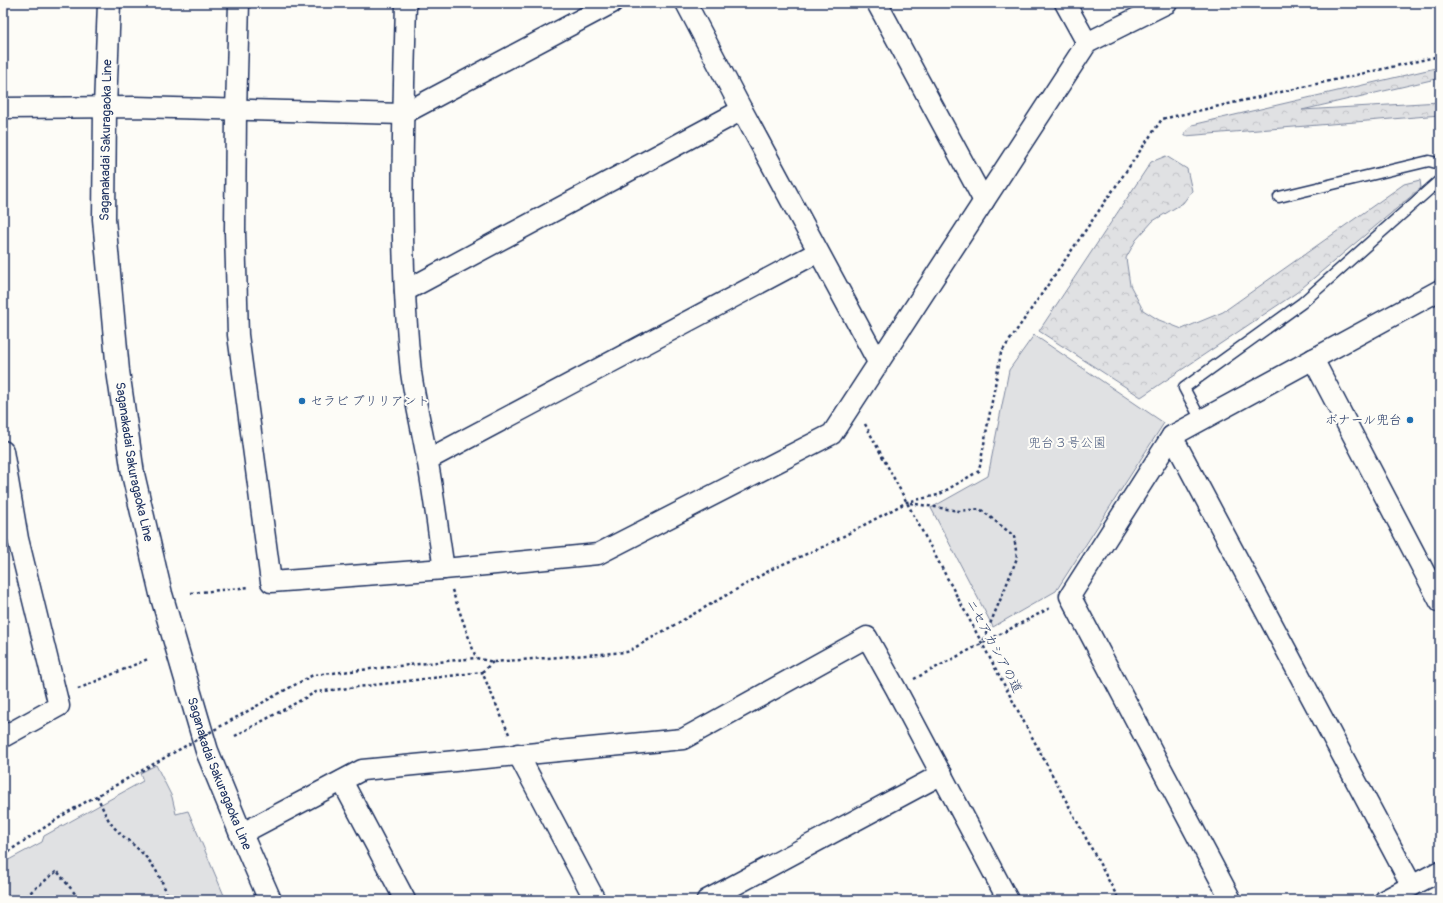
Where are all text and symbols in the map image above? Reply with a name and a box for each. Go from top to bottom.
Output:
street label: Saganakadai Sakuragaoka Line [97,58,115,221]
street label: Saganakadai Sakuragaoka Line [112,381,157,544]
place label: セラビ ブリリアント [310,393,430,409]
marker: セラビ ブリリアント [297,396,307,406]
place label: ボナール兜台 [1325,412,1402,428]
marker: ボナール兜台 [1405,415,1415,425]
park label: 兜台３号公園 [1028,435,1106,451]
street label: ニセアカシアの道 [963,596,1025,696]
street label: Saganakadai Sakuragaoka Line [184,695,255,853]

